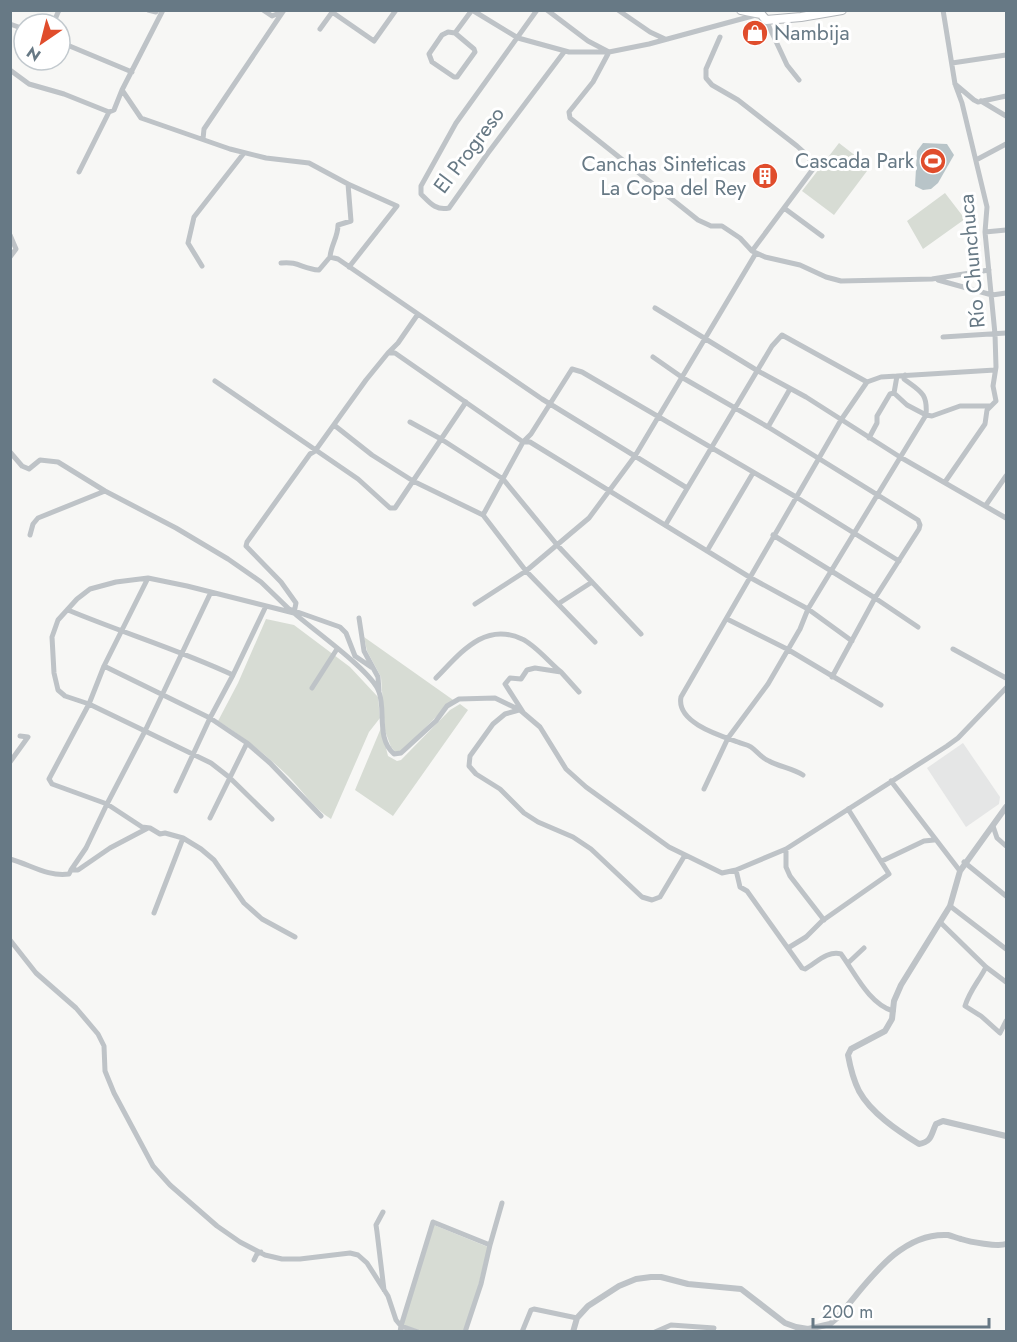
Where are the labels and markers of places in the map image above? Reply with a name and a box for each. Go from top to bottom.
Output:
shop icon: Nambija [740,18,770,48]
place label: Nambija [774,18,850,48]
place label: Cascada Park [795,146,915,176]
sports icon: Cascada Park [918,146,948,176]
place label: Canchas Sinteticas La Copa del Rey [582,149,747,203]
building icon: Canchas Sinteticas La Copa del Rey [750,161,780,191]

